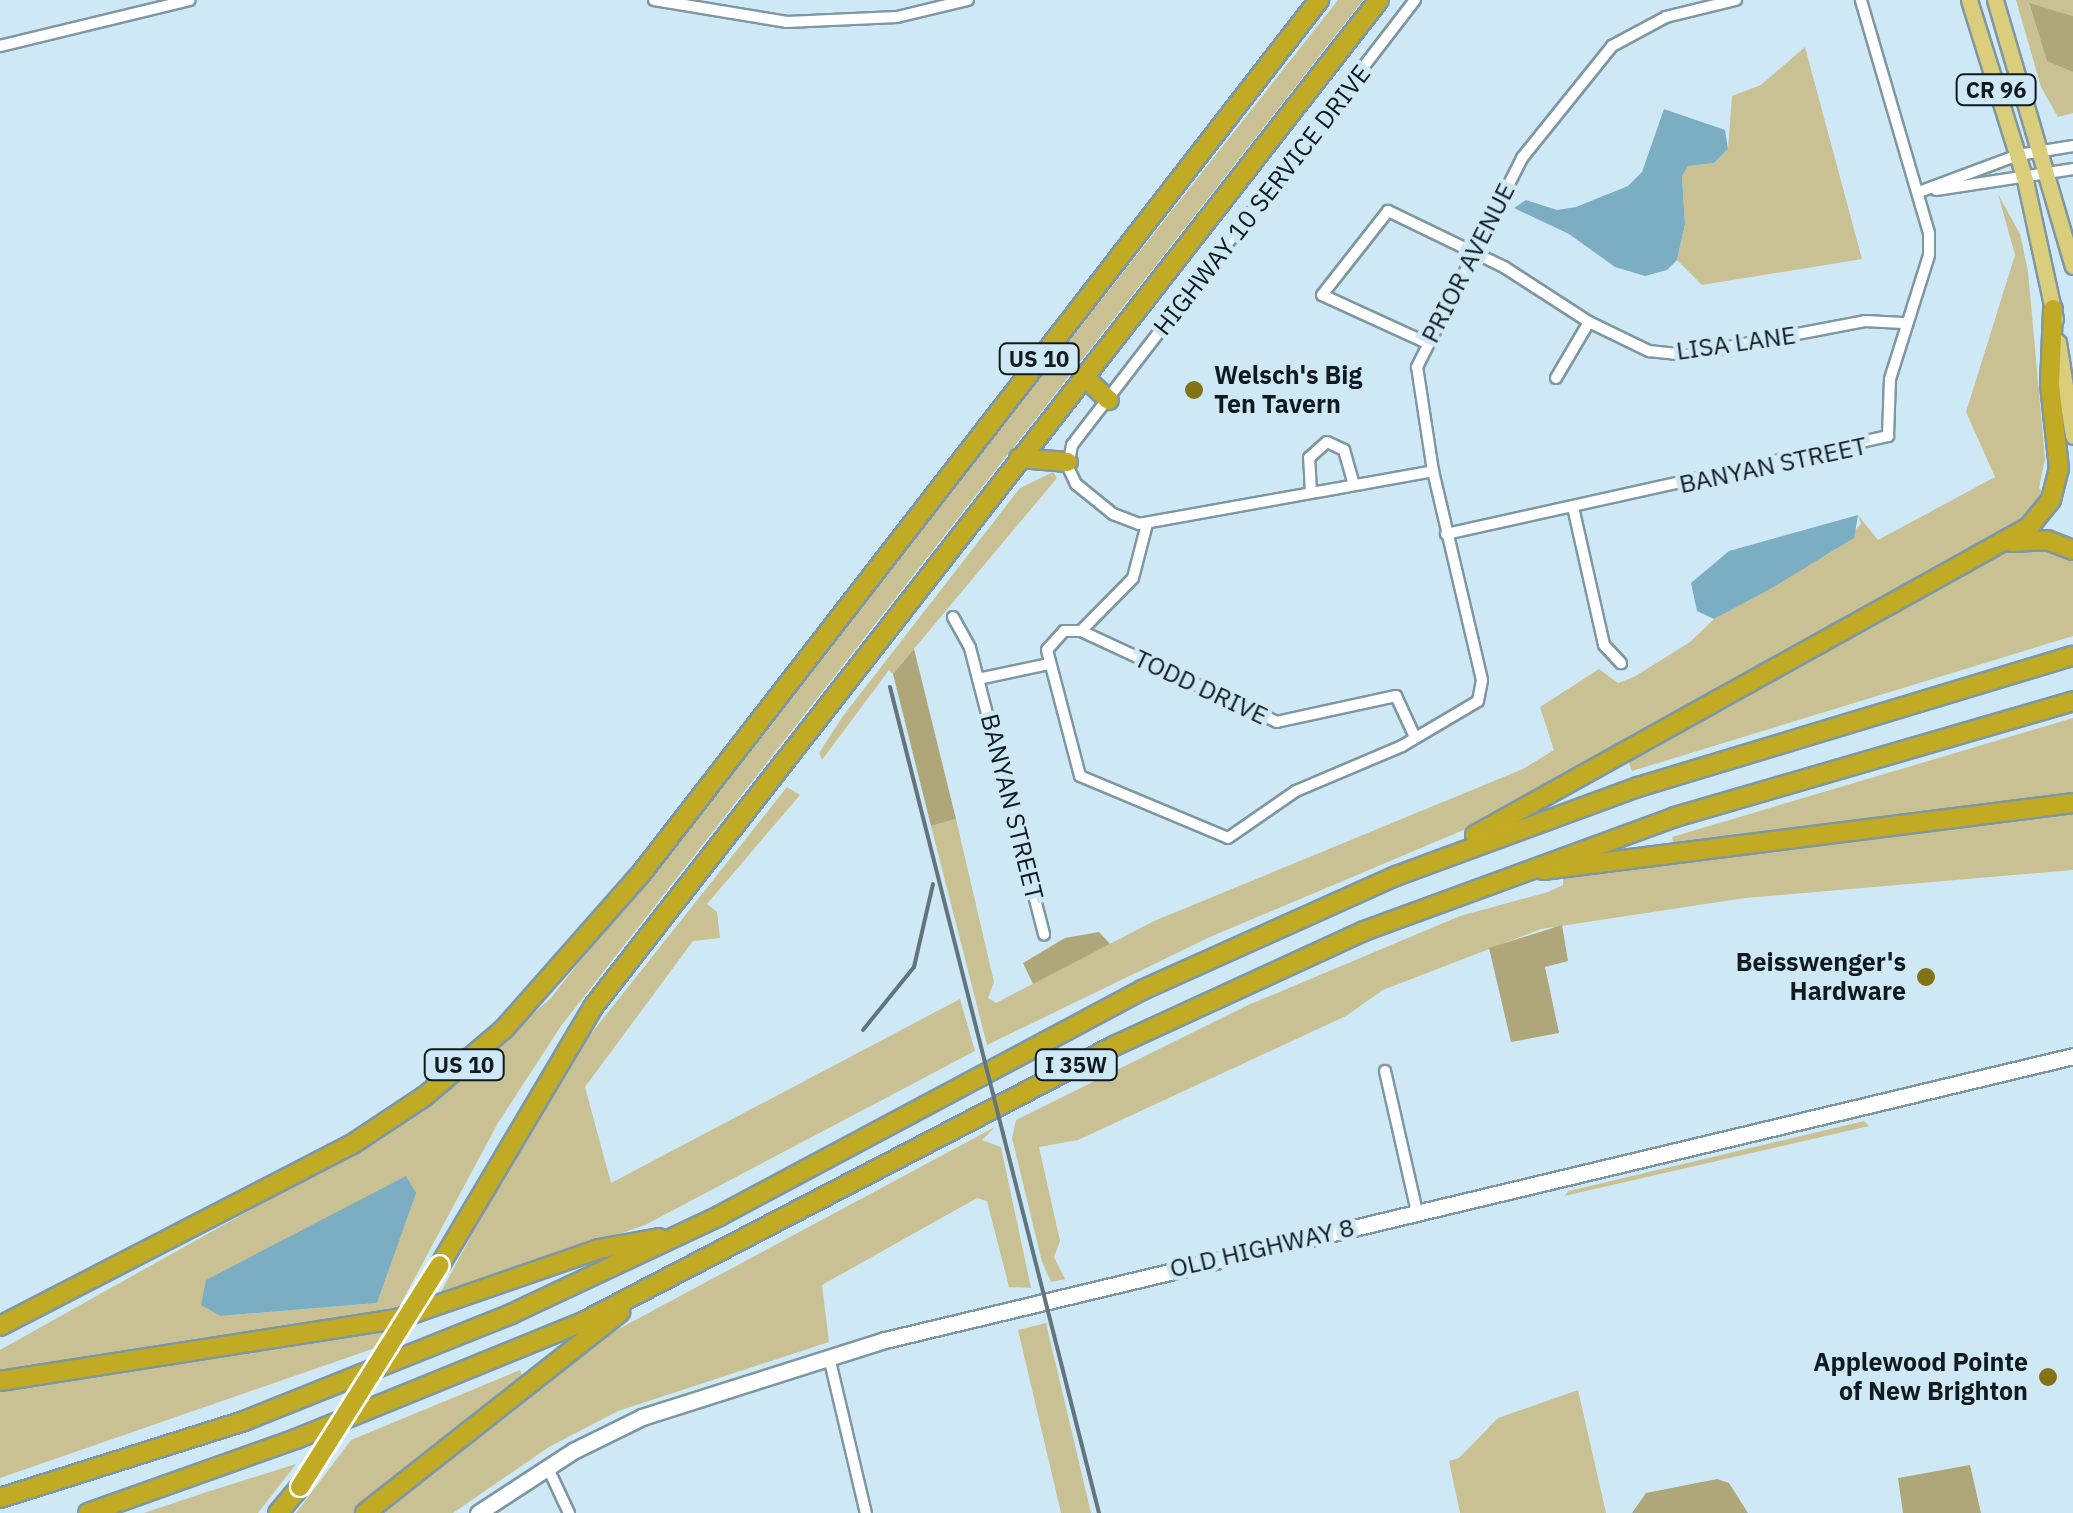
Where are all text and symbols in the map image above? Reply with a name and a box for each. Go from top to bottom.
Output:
street label: HIGHWAY 10 SERVICE DRIVE [1147,59,1377,341]
road number: CR 96 [1954,73,2038,107]
street label: PRIOR AVENUE [1415,178,1521,348]
street label: LISA LANE [1674,320,1798,366]
road number: US 10 [996,342,1082,376]
place label: Welsch's Big Ten Tavern [1214,361,1362,420]
marker: Welsch's Big Ten Tavern [1183,379,1205,401]
street label: BANYAN STREET [1677,430,1869,500]
street label: TODD DRIVE [1130,643,1272,731]
street label: BANYAN STREET [974,711,1050,903]
place label: Beisswenger's Hardware [1736,948,1906,1007]
marker: Beisswenger's Hardware [1915,966,1937,988]
road number: US 10 [422,1048,506,1082]
road number: I 35W [1034,1048,1118,1082]
street label: OLD HIGHWAY 8 [1167,1212,1357,1284]
place label: Applewood Pointe of New Brighton [1813,1348,2028,1407]
marker: Applewood Pointe of New Brighton [2037,1366,2059,1388]

